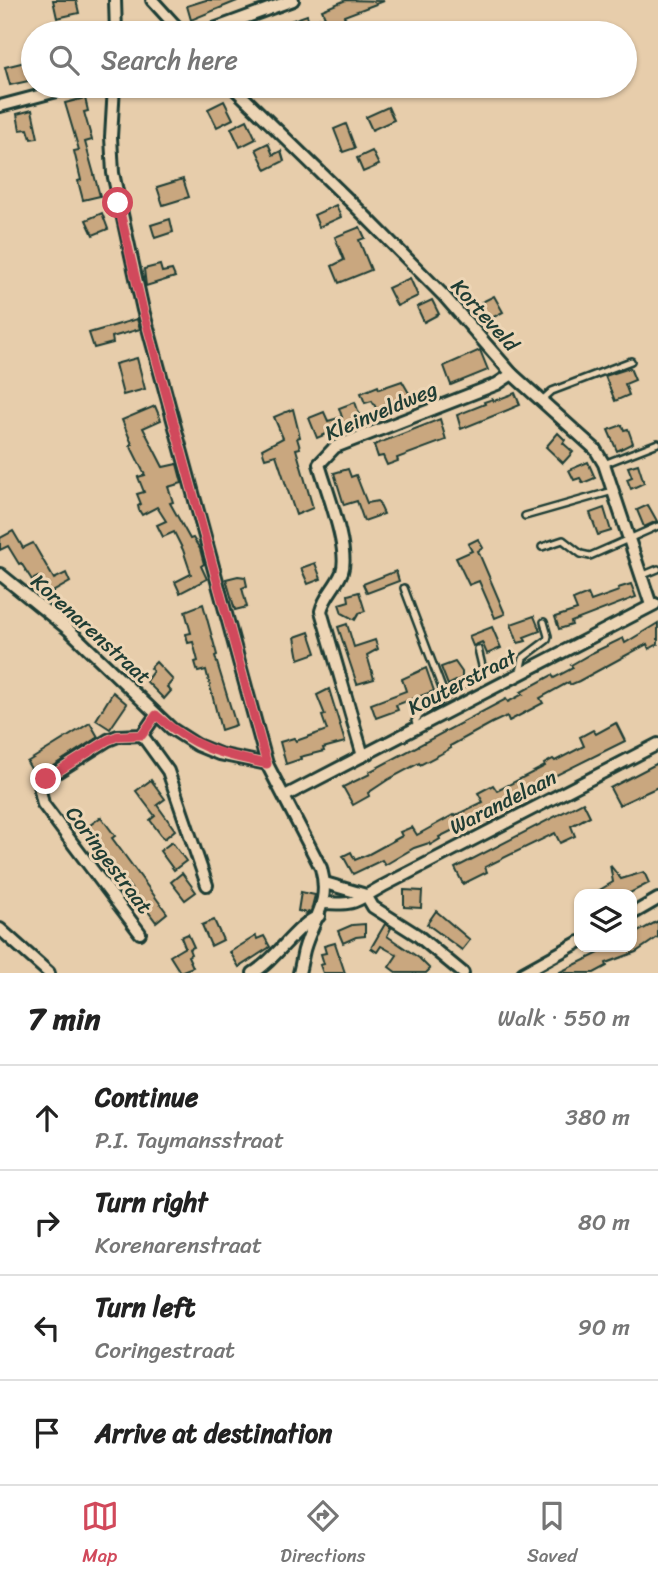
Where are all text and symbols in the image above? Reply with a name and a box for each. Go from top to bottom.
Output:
search box [21,21,637,98]
text: Search here [101,37,238,83]
icon: search [45,41,83,79]
route start [102,187,133,218]
street label: Korteveld [441,269,530,362]
street label: Kleinveldweg [319,370,444,452]
street label: Korenarenstraat [22,564,160,694]
street label: Kouterstraat [401,637,525,726]
street label: Warandelaan [442,759,564,845]
route end [30,763,61,794]
street label: Coringestraat [55,797,163,923]
map controls [574,889,637,952]
button: layers [574,889,637,952]
text: 7 min [28,992,100,1046]
text: Walk · 550 m [498,998,630,1039]
text: Continue [95,1074,198,1120]
text: 380 m [565,1097,630,1138]
icon: ahead [28,1099,66,1137]
text: P.I. Taymansstraat [95,1120,284,1161]
text: Turn right [95,1179,208,1225]
text: 80 m [578,1202,630,1243]
icon: right [28,1204,66,1242]
text: Korenarenstraat [95,1225,262,1266]
text: Turn left [95,1284,195,1330]
text: 90 m [578,1307,630,1348]
icon: left [28,1309,66,1347]
text: Coringestraat [95,1330,235,1371]
text: Arrive at destination [95,1410,332,1456]
icon: arrive [28,1414,66,1452]
tab: Map [81,1497,119,1572]
tab: Directions [280,1497,366,1572]
tab: Saved [527,1497,577,1572]

